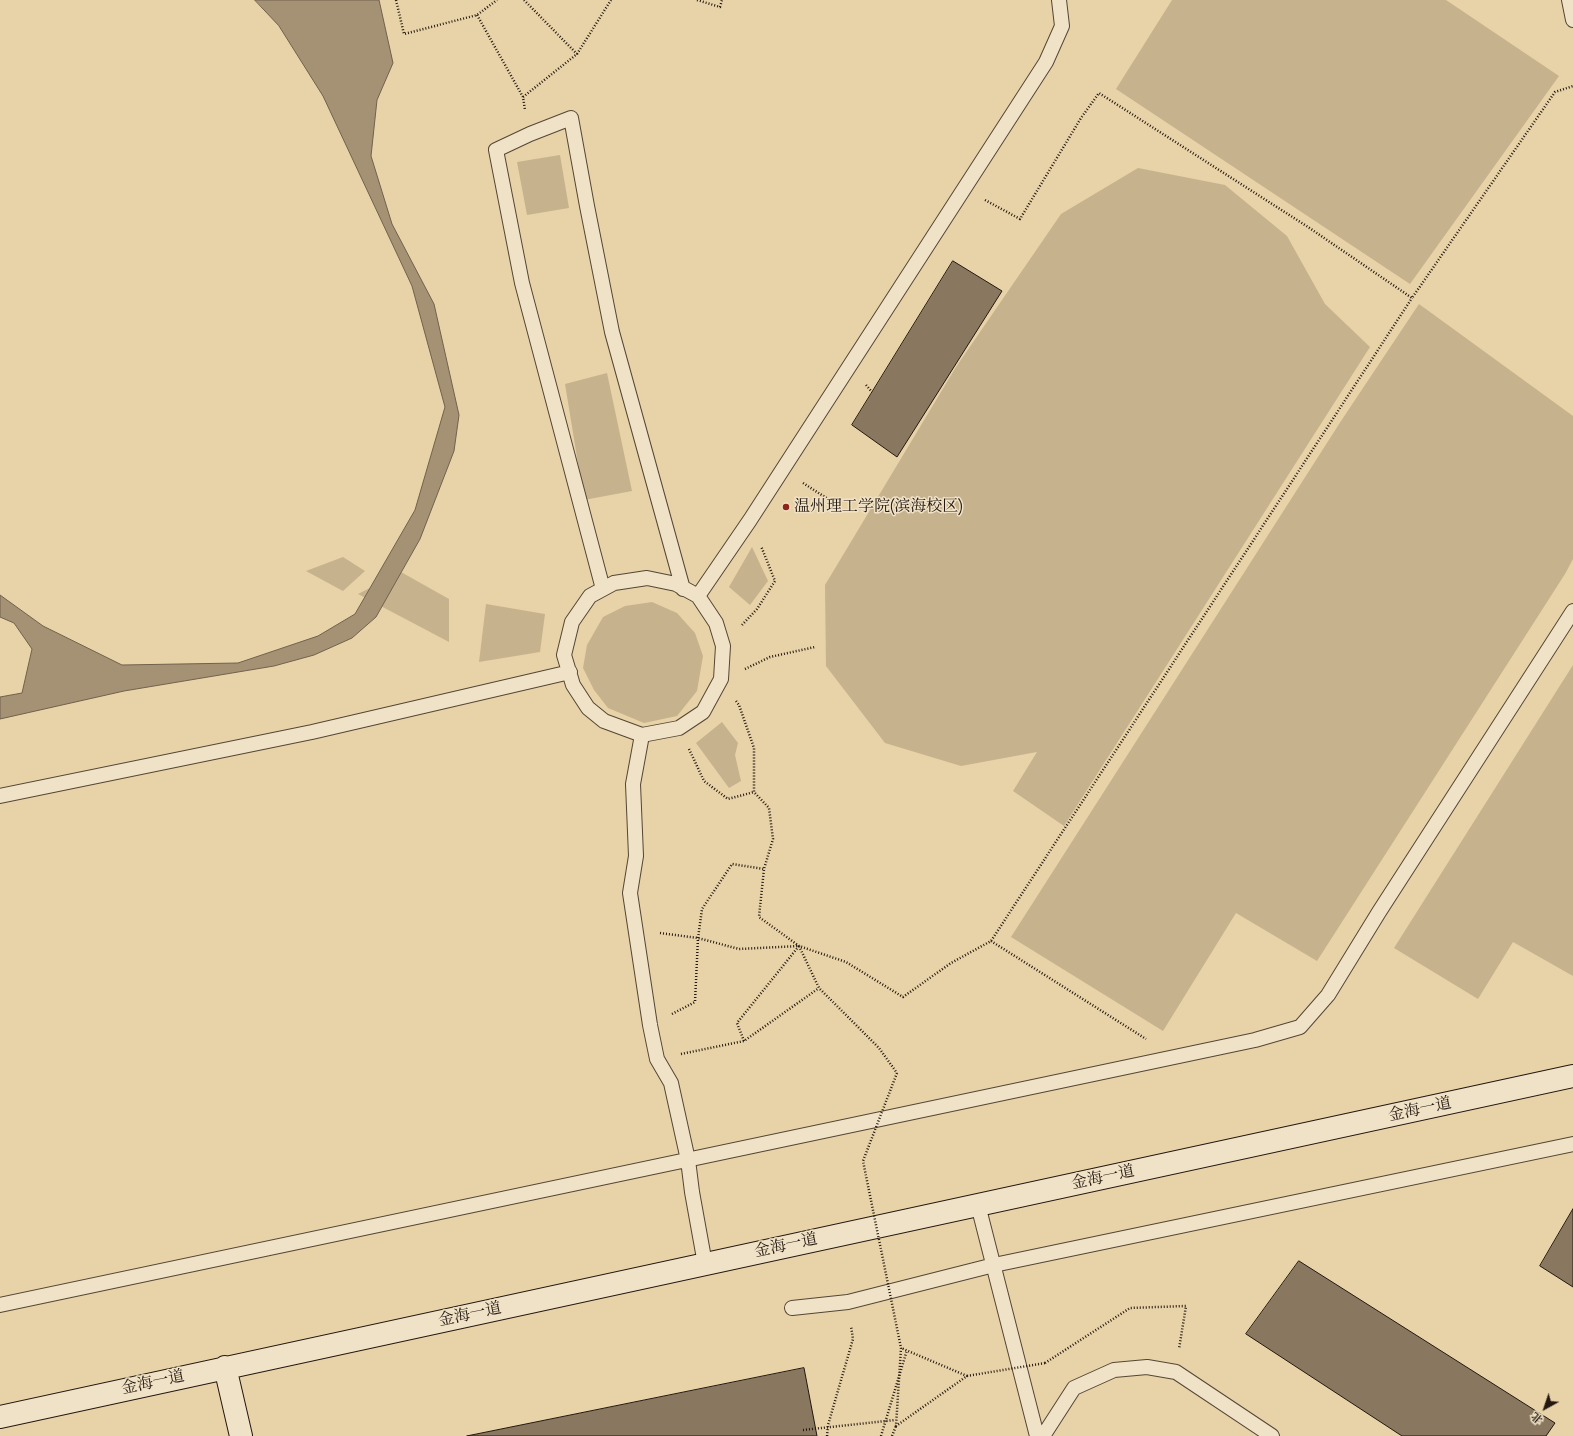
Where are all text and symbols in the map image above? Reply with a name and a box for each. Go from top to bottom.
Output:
place label: 温州理工学院(滨海校区) [794,497,963,517]
marker: 温州理工学院(滨海校区) [781,502,791,512]
street label: 金海一道 [1387,1094,1453,1126]
street label: 金海一道 [1070,1162,1136,1194]
street label: 金海一道 [753,1230,819,1262]
street label: 金海一道 [437,1299,503,1331]
street label: 金海一道 [120,1367,186,1399]
north arrow [1525,1388,1565,1428]
text: 北 [1529,1409,1545,1426]

